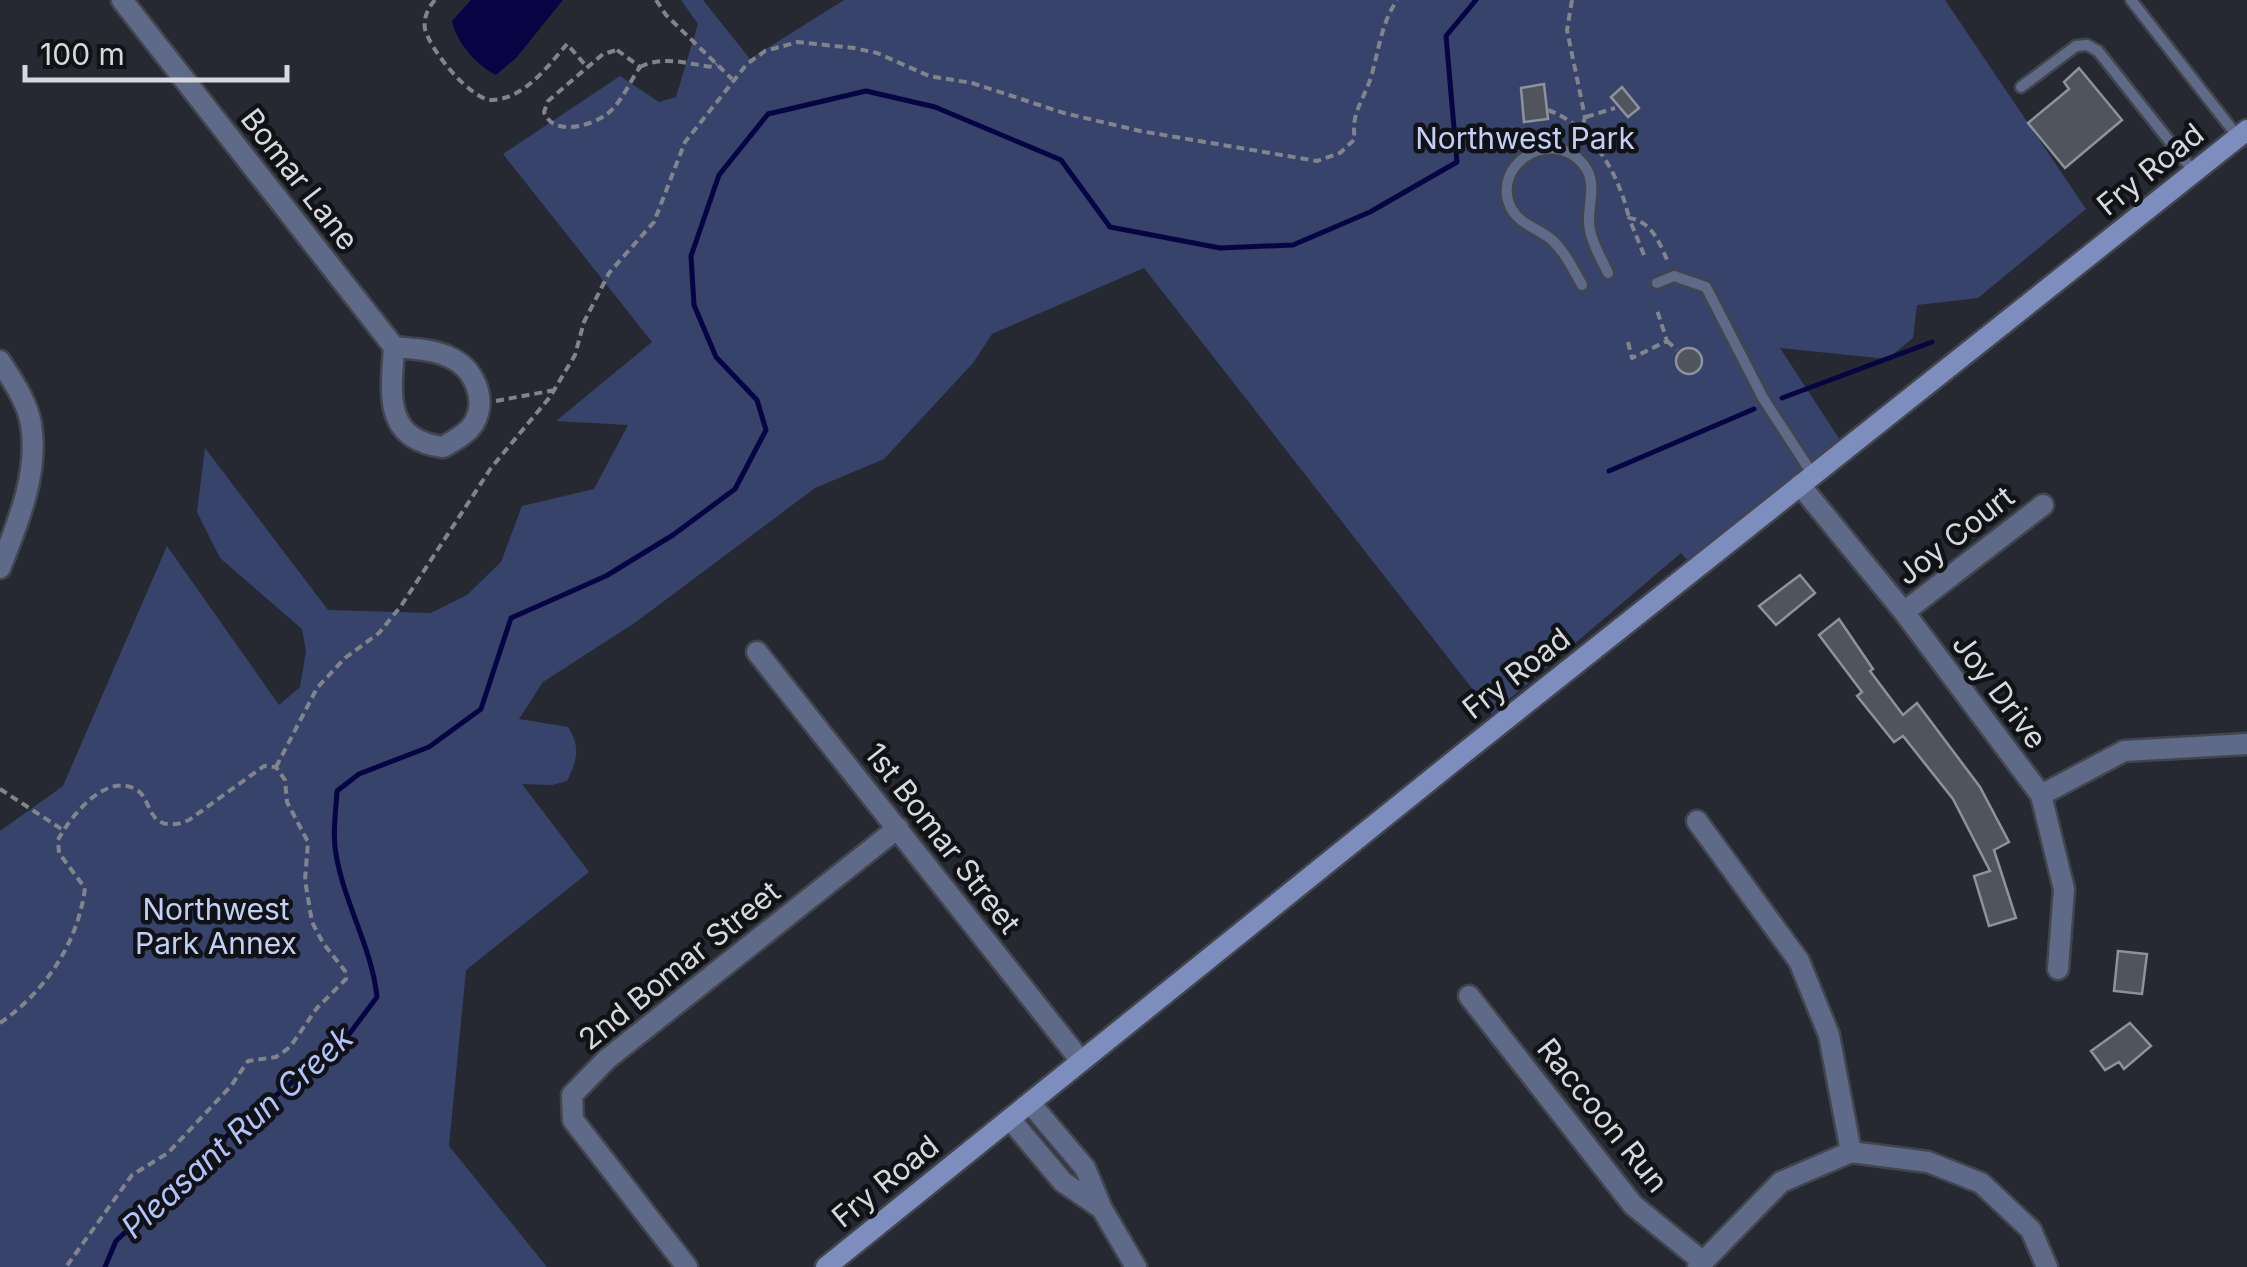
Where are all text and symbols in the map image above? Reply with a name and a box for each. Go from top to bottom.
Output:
scale bar [25,20,288,82]
text: 100 m [40,36,125,72]
street label: Bomar Lane [234,101,366,257]
street label: Fry Road [2090,115,2210,223]
park label: Northwest Park [1415,120,1635,156]
street label: Joy Court [1889,478,2021,592]
street label: Fry Road [1455,620,1577,726]
street label: Joy Drive [1945,627,2055,755]
street label: 1st Bomar Street [858,736,1029,940]
street label: 2nd Bomar Street [571,873,787,1057]
park label: Northwest Park Annex [135,891,297,961]
water label: Pleasant Run Creek [113,1017,362,1246]
street label: Raccoon Run [1530,1031,1676,1199]
street label: Fry Road [825,1127,945,1235]

